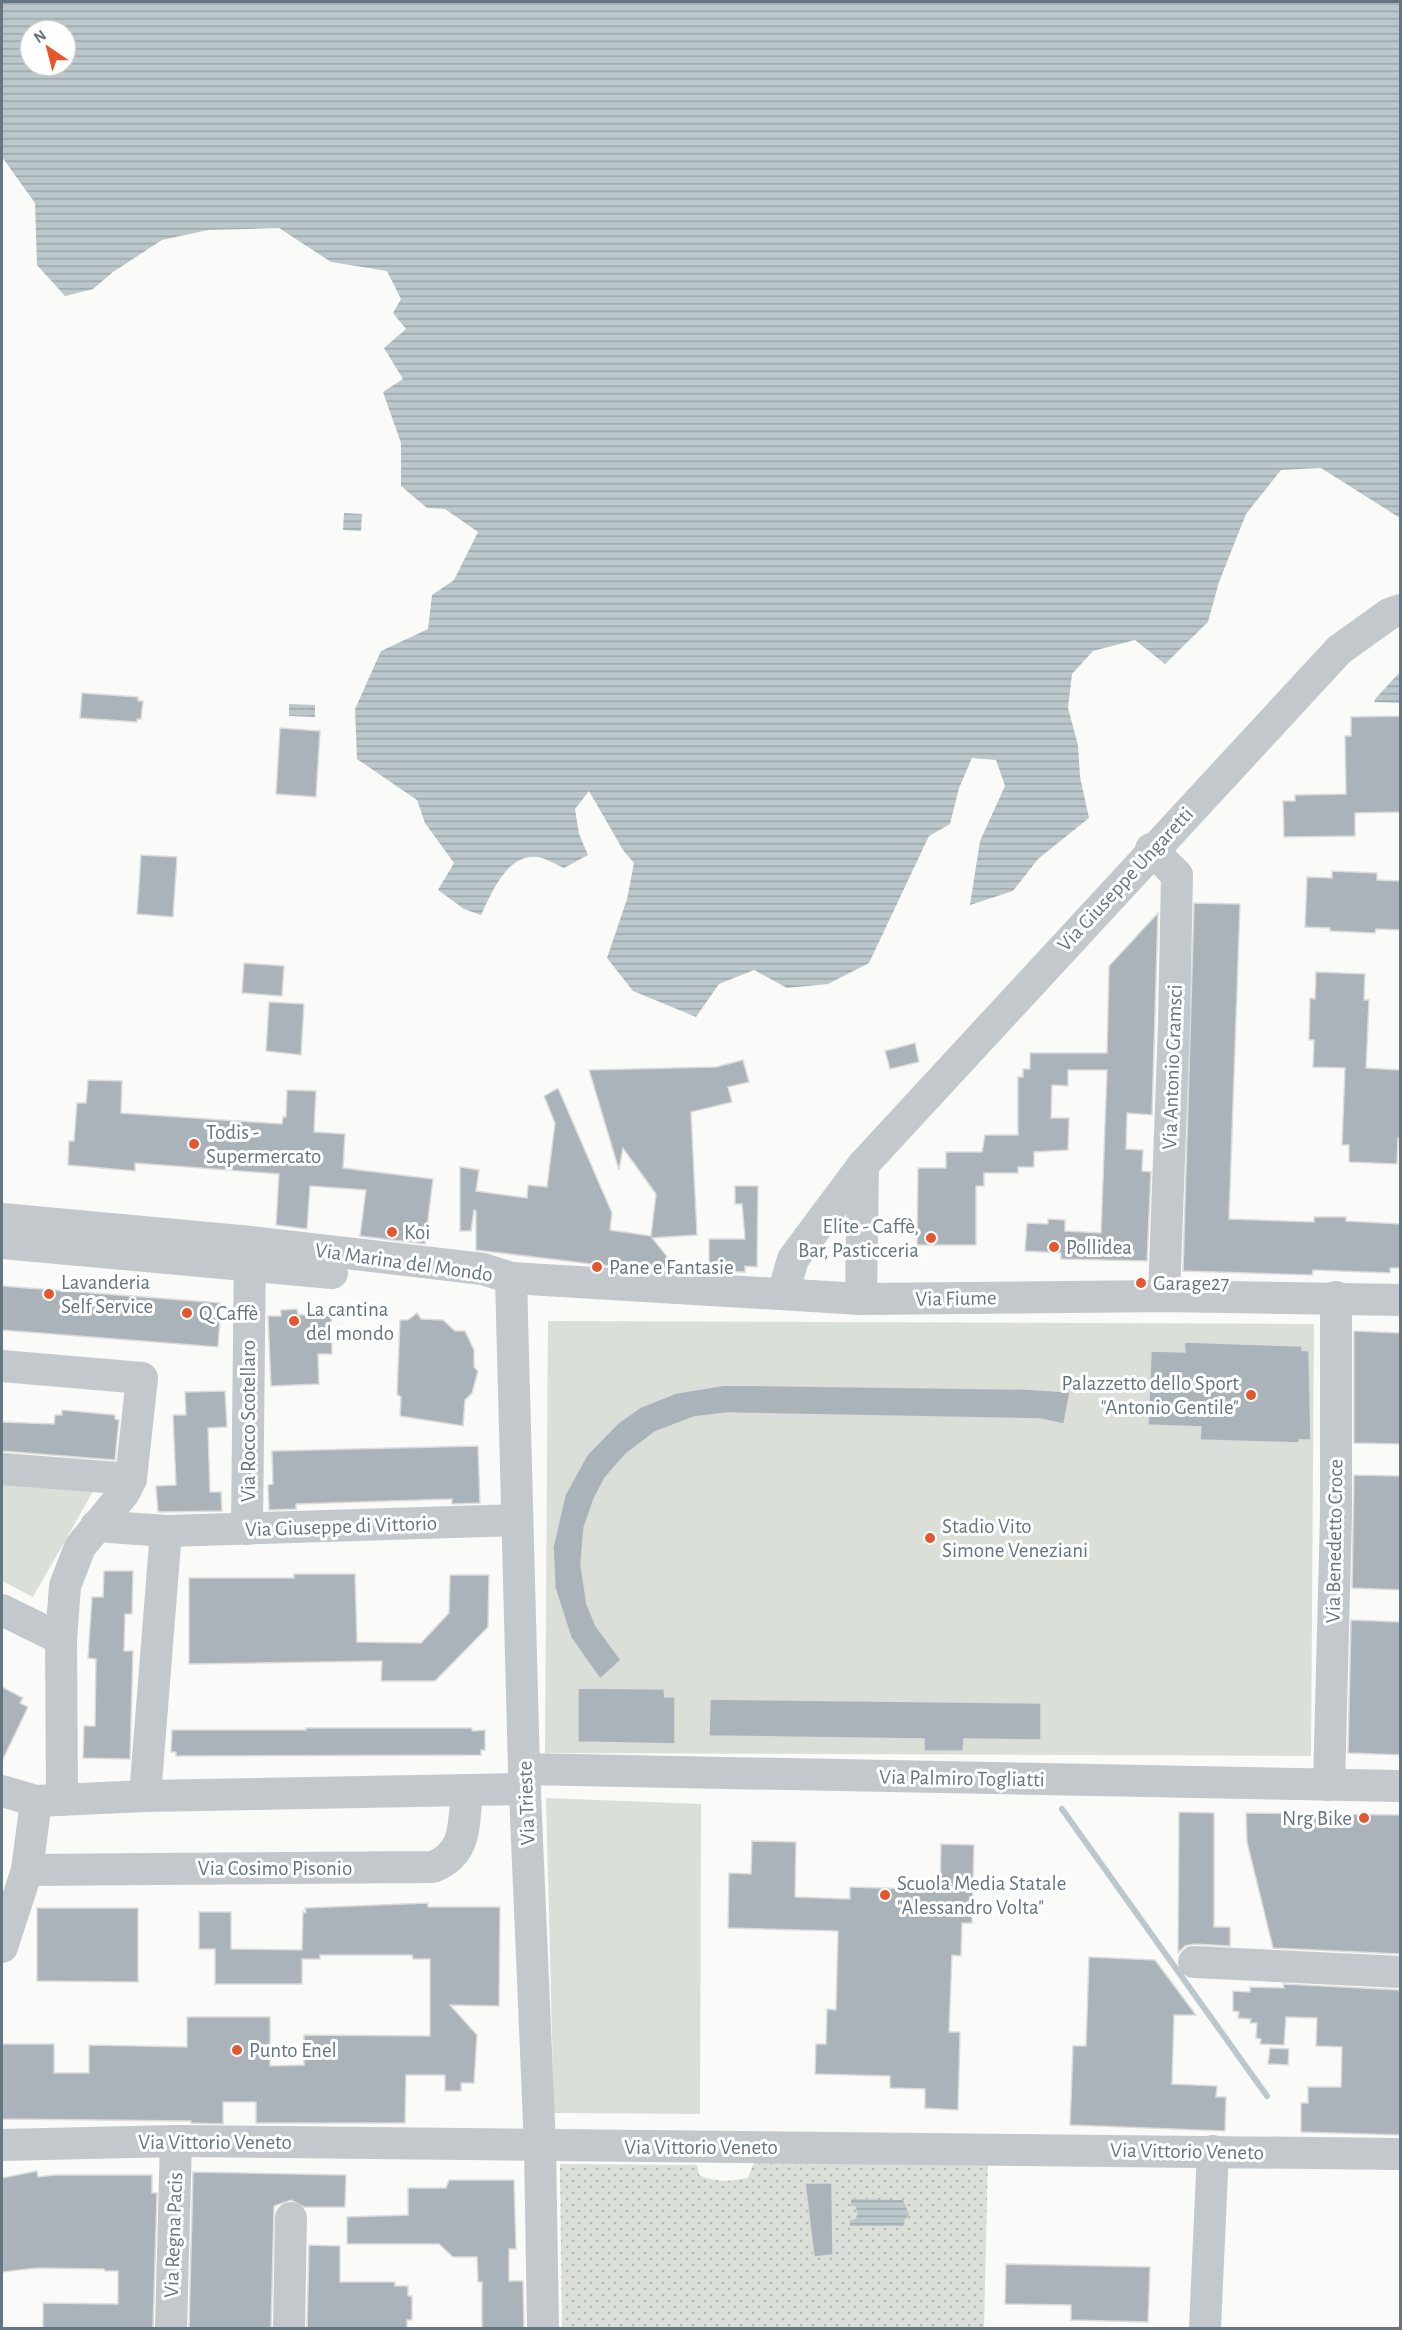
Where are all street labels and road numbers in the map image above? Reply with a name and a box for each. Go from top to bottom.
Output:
street label: Via Giuseppe Ungaretti [1053,803,1197,955]
street label: Via Antonio Gramsci [1159,984,1186,1150]
street label: Via Marina del Mondo [314,1240,494,1285]
street label: Via Fiume [915,1287,997,1310]
street label: Via Rocco Scotellaro [238,1340,259,1502]
street label: Via Benedetto Croce [1323,1459,1346,1623]
street label: Via Giuseppe di Vittorio [245,1513,437,1540]
street label: Via Trieste [515,1760,538,1846]
street label: Via Palmiro Togliatti [879,1767,1045,1790]
street label: Via Cosimo Pisonio [198,1858,352,1879]
street label: Via Vittorio Veneto [138,2132,292,2153]
street label: Via Vittorio Veneto [624,2137,778,2158]
street label: Via Vittorio Veneto [1110,2140,1264,2163]
street label: Via Regna Pacis [161,2172,186,2298]

